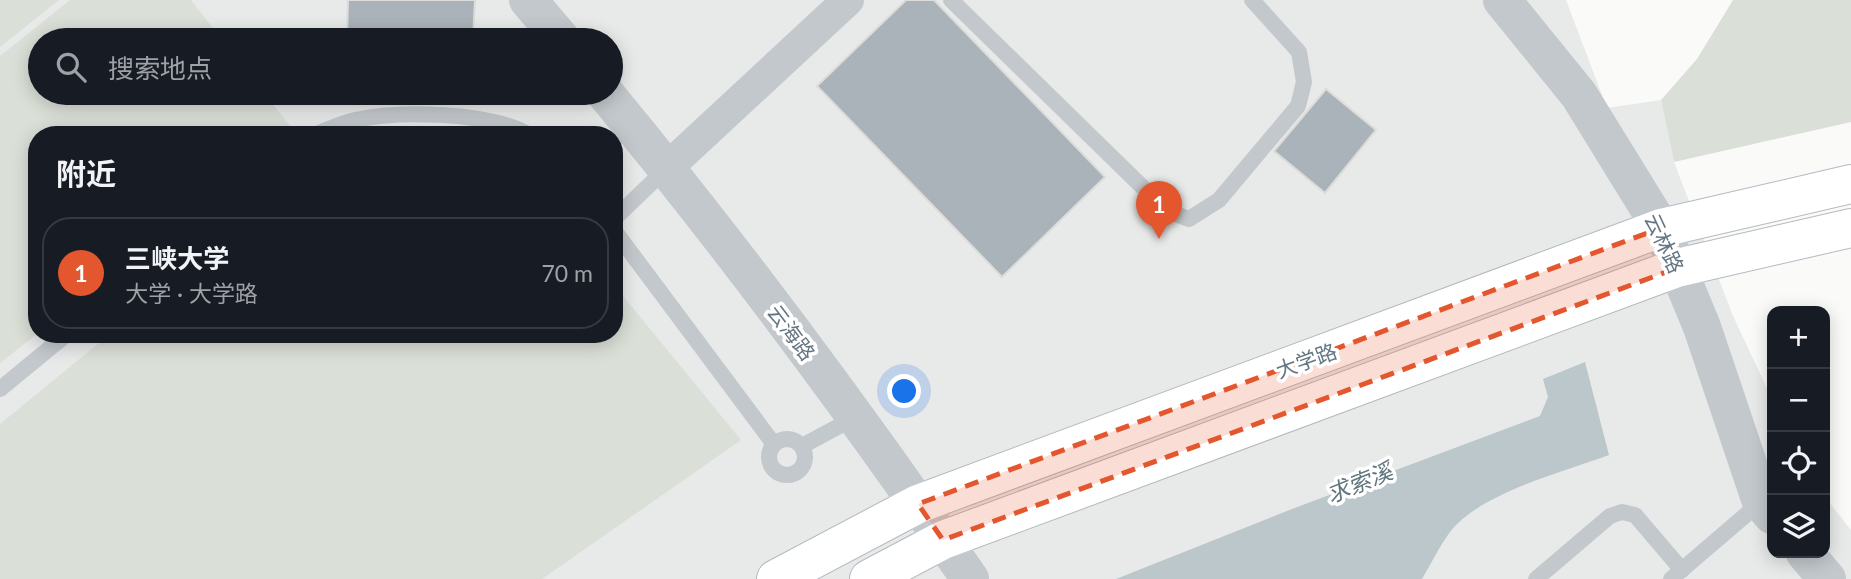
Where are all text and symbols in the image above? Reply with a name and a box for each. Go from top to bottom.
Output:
search box [28,28,623,105]
icon: search [52,48,90,86]
text: 搜索地点 [108,52,212,84]
text: 附近 [56,155,116,191]
pin: 1 [1136,181,1182,239]
street label: 云林路 [1640,209,1690,277]
text: 三峡大学 [125,242,229,274]
text: 1 [74,259,88,287]
text: 70 m [542,259,593,287]
text: 大学 · 大学路 [125,279,258,307]
street label: 云海路 [763,299,821,365]
map controls [1767,306,1830,558]
button: + [1767,306,1830,369]
street label: 大学路 [1272,337,1340,383]
button: − [1767,369,1830,432]
your location [887,374,921,408]
button: locate [1767,432,1830,495]
water label: 求索溪 [1322,455,1399,508]
button: layers [1767,495,1830,558]

